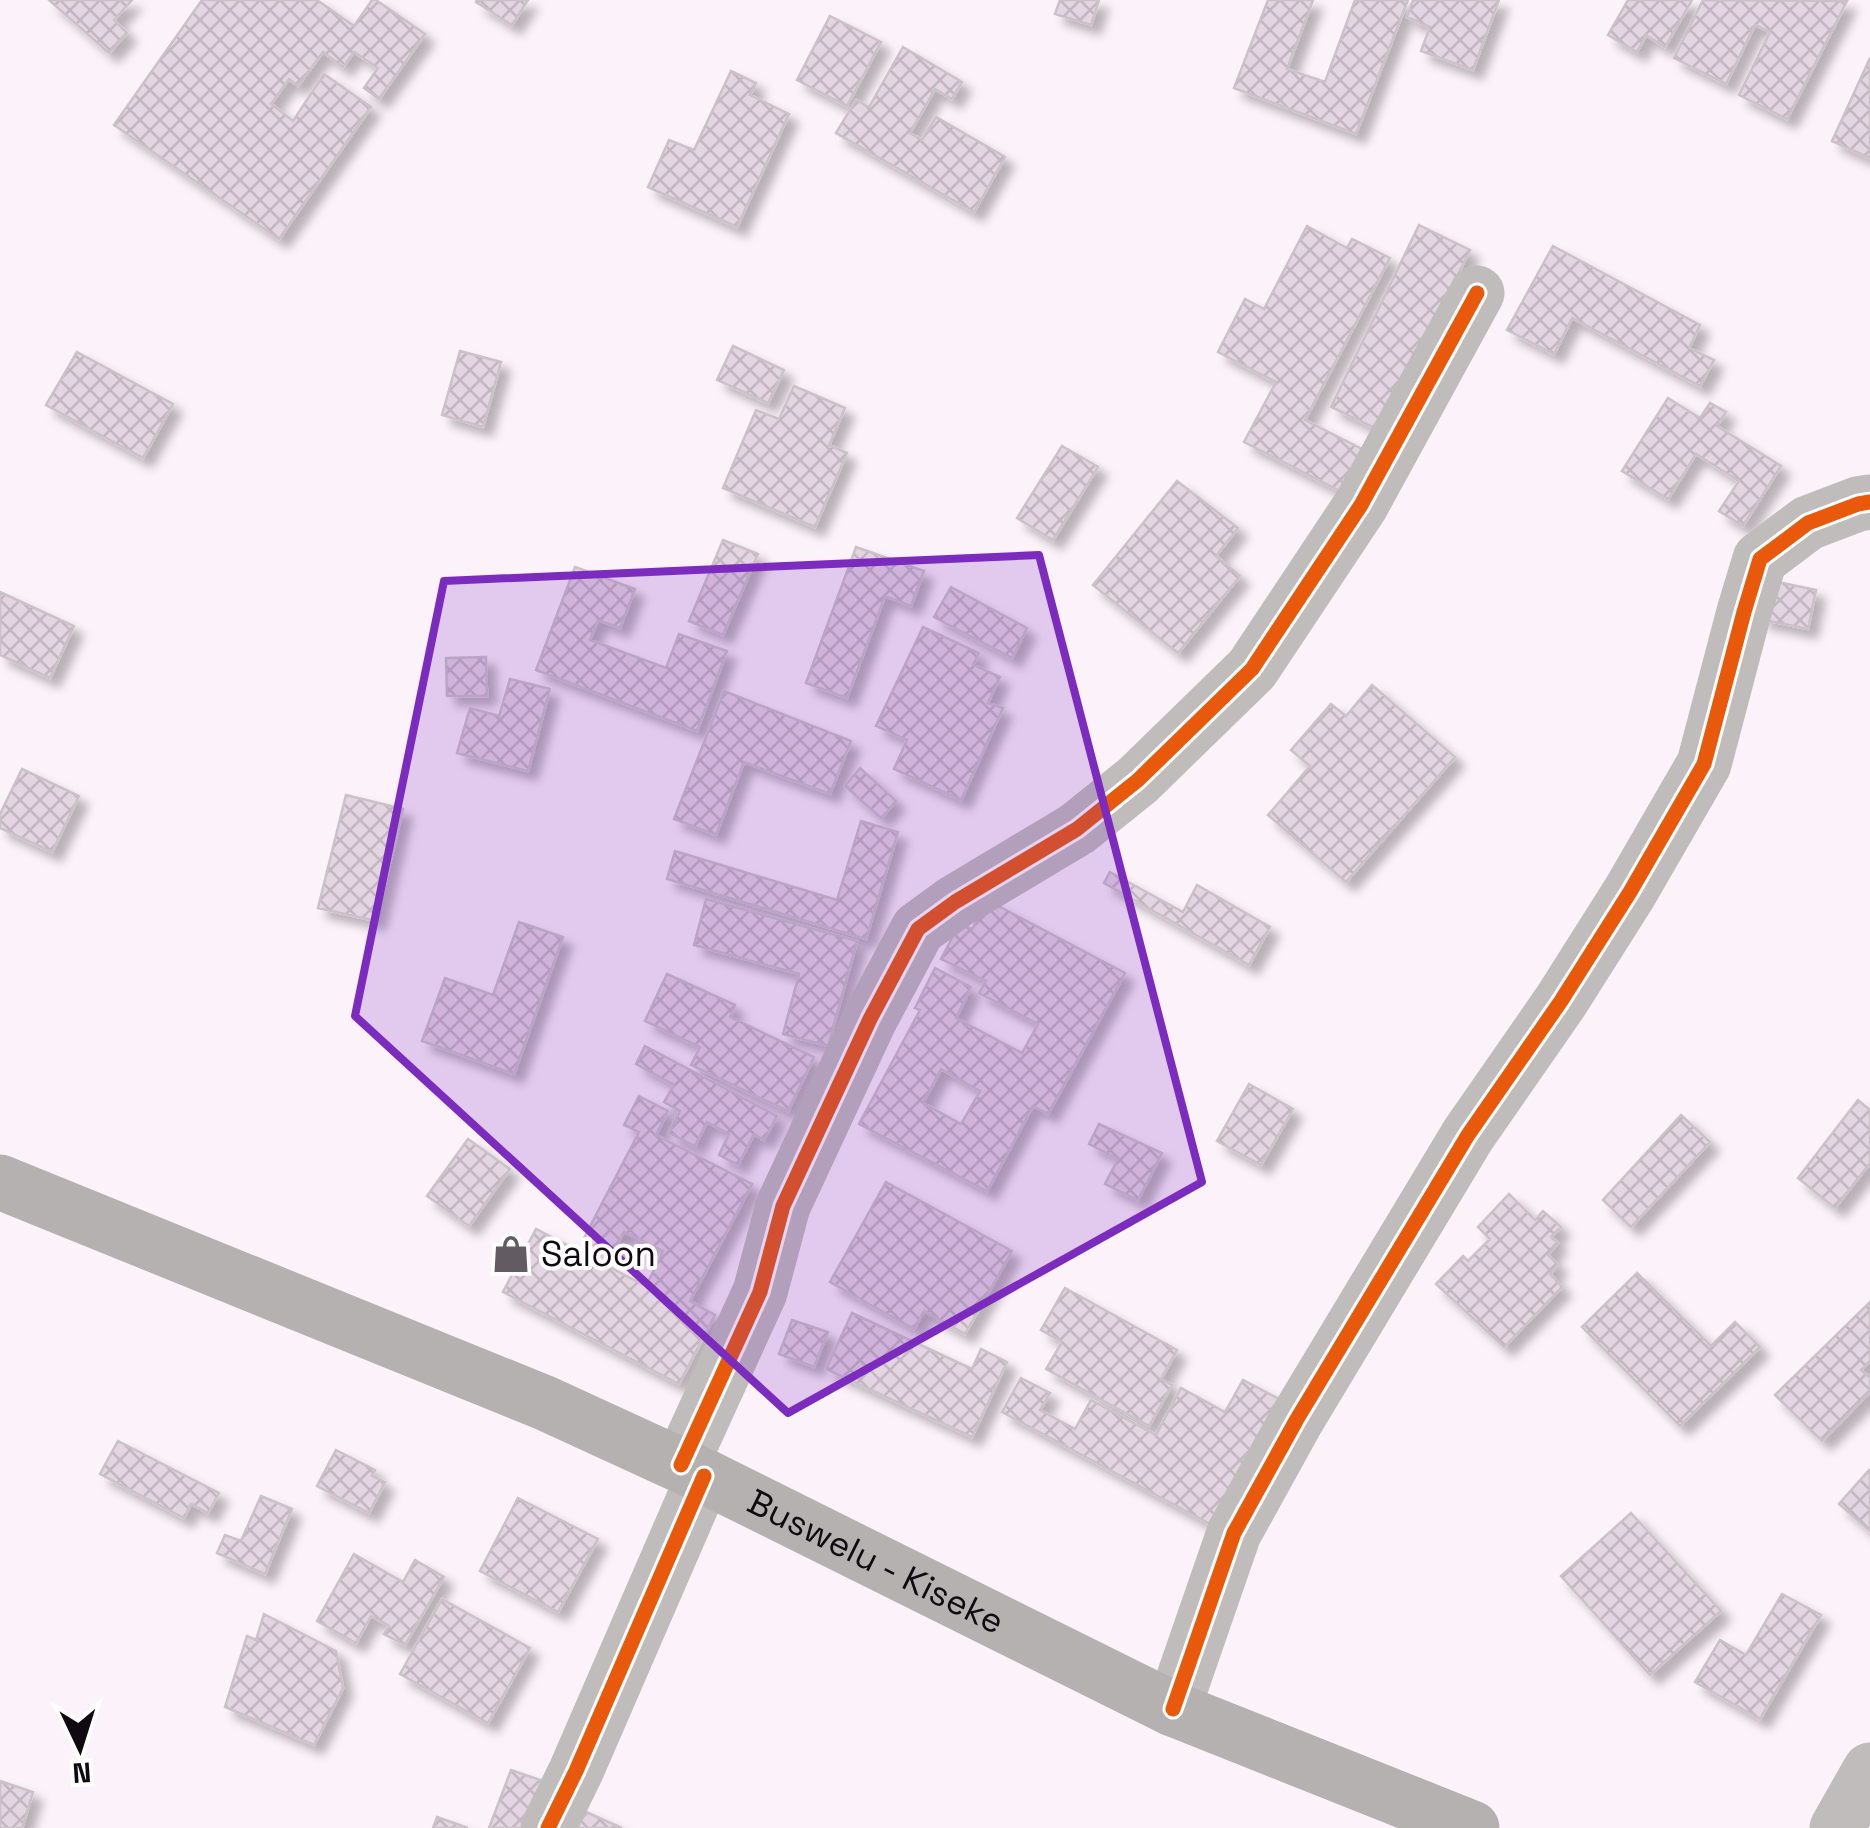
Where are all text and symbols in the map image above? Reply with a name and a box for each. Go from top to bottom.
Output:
place label: Saloon [541,1232,656,1276]
shop icon: Saloon [490,1233,532,1275]
street label: Buswelu - Kiseke [740,1479,1011,1644]
north arrow [30,1698,130,1798]
text: N [71,1754,92,1792]

